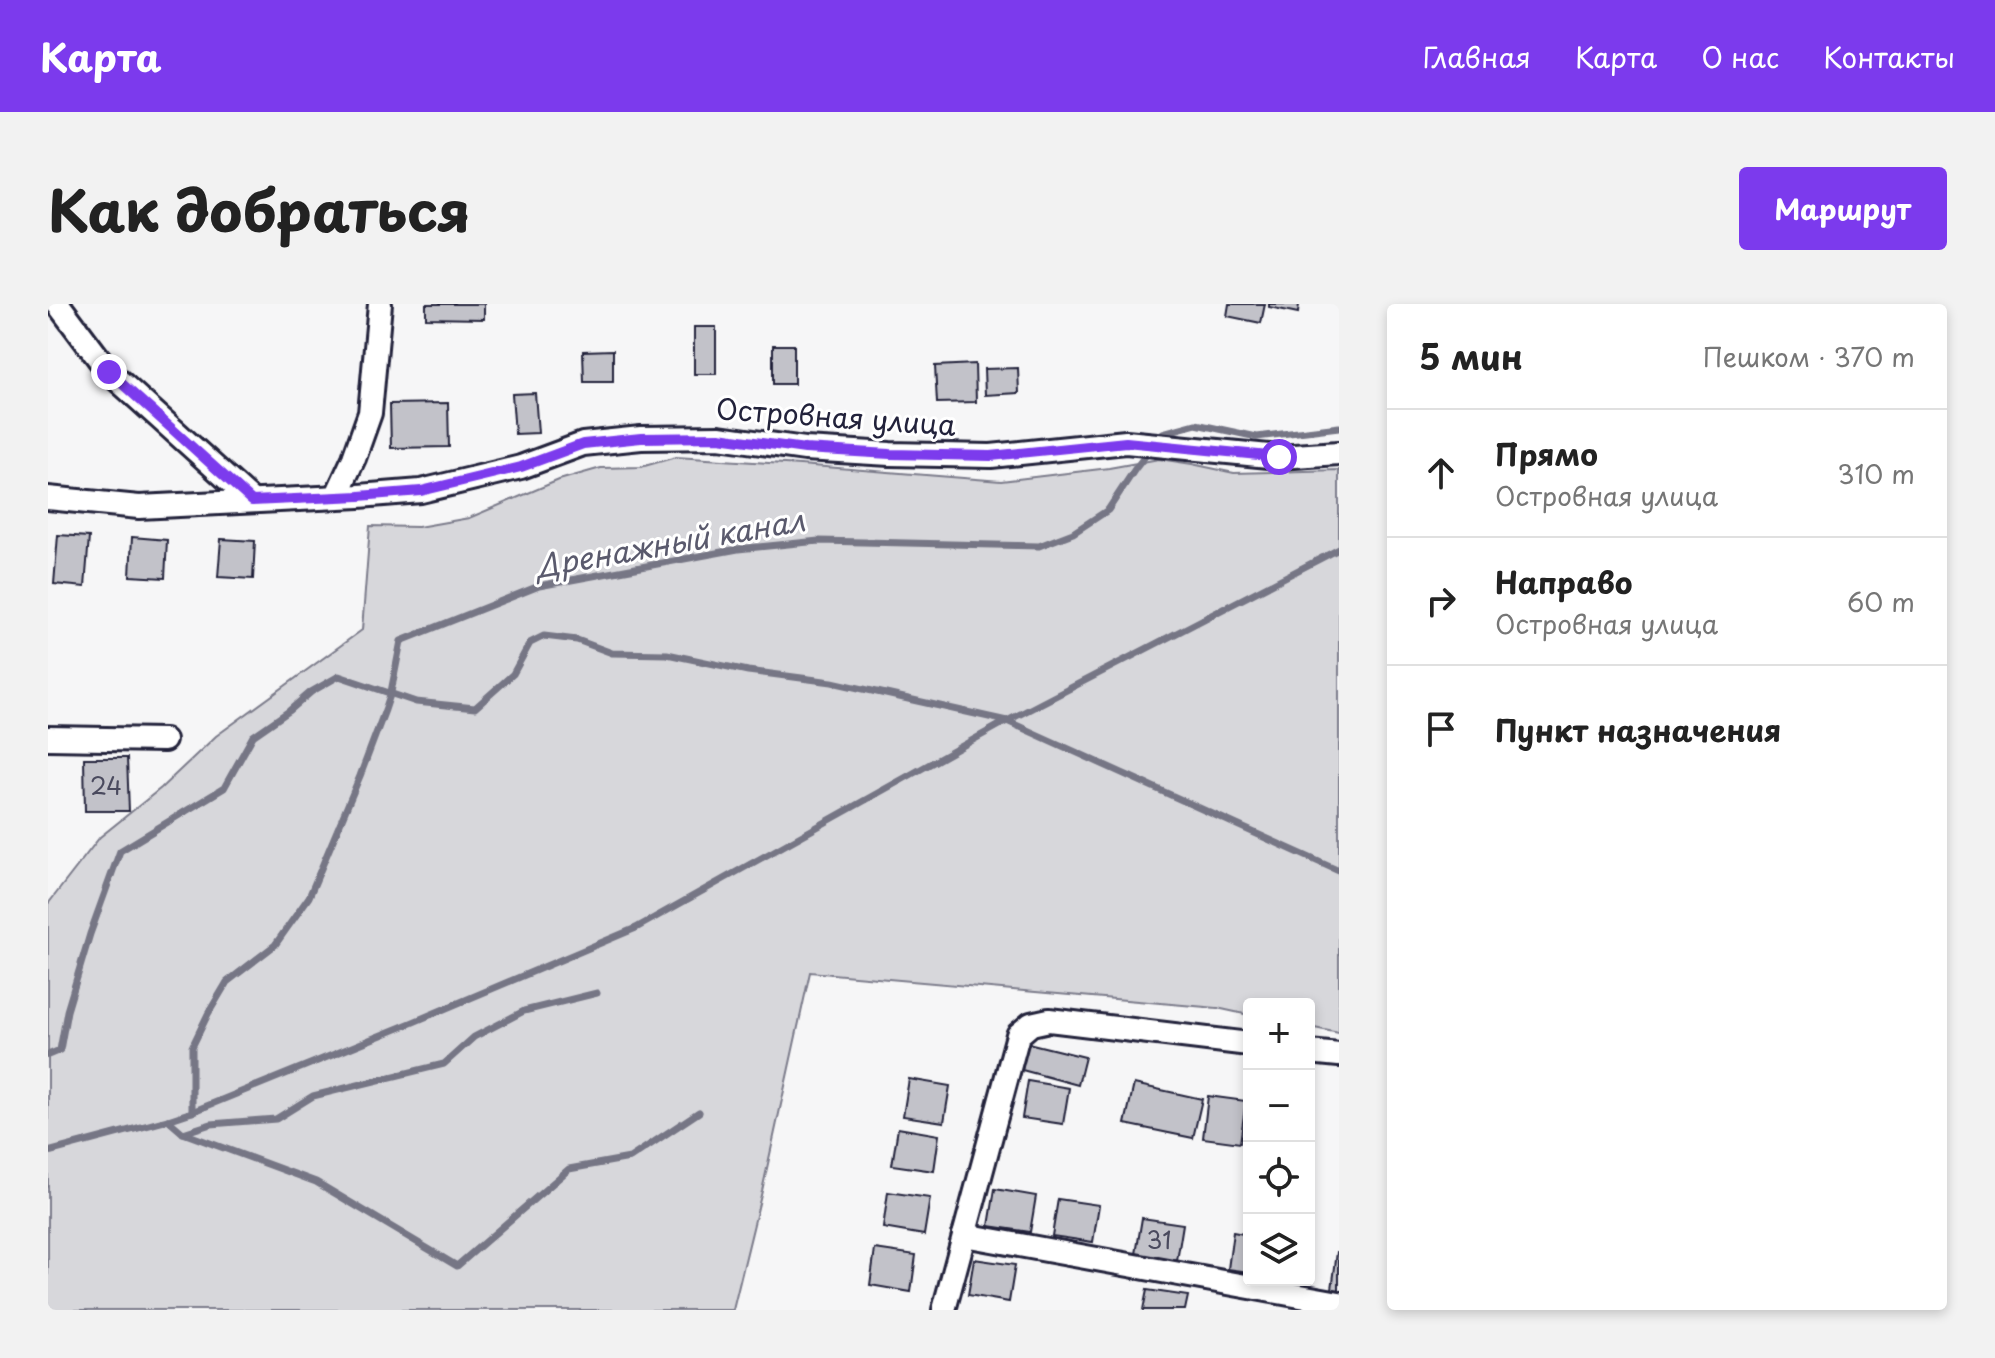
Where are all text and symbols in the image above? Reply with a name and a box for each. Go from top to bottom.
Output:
text: Карта [40,28,162,85]
text: Главная [1423,35,1531,78]
text: Карта [1575,35,1657,78]
text: О нас [1701,35,1779,78]
text: Контакты [1823,35,1955,78]
text: Как добраться [48,166,471,251]
button: Маршрут [1739,167,1947,250]
text: 5 мин [1419,330,1523,382]
text: Пешком · 370 m [1703,337,1915,376]
route end [91,354,127,390]
street label: Островная улица [715,386,958,446]
text: Прямо [1495,431,1598,476]
route start [1261,439,1297,475]
icon: ahead [1419,451,1463,495]
text: 310 m [1837,454,1915,493]
text: Островная улица [1495,476,1718,515]
water label: Дренажный канал [529,496,808,588]
text: Направо [1495,559,1633,604]
icon: right [1419,579,1463,623]
text: 60 m [1847,582,1915,621]
text: Островная улица [1495,604,1718,643]
icon: arrive [1419,707,1463,751]
text: Пункт назначения [1495,707,1781,752]
house number: 24 [90,767,122,803]
map controls [1243,998,1315,1286]
button: + [1243,998,1315,1070]
button: − [1243,1070,1315,1142]
button: locate [1243,1142,1315,1214]
button: layers [1243,1214,1315,1286]
house number: 31 [1146,1221,1172,1257]

